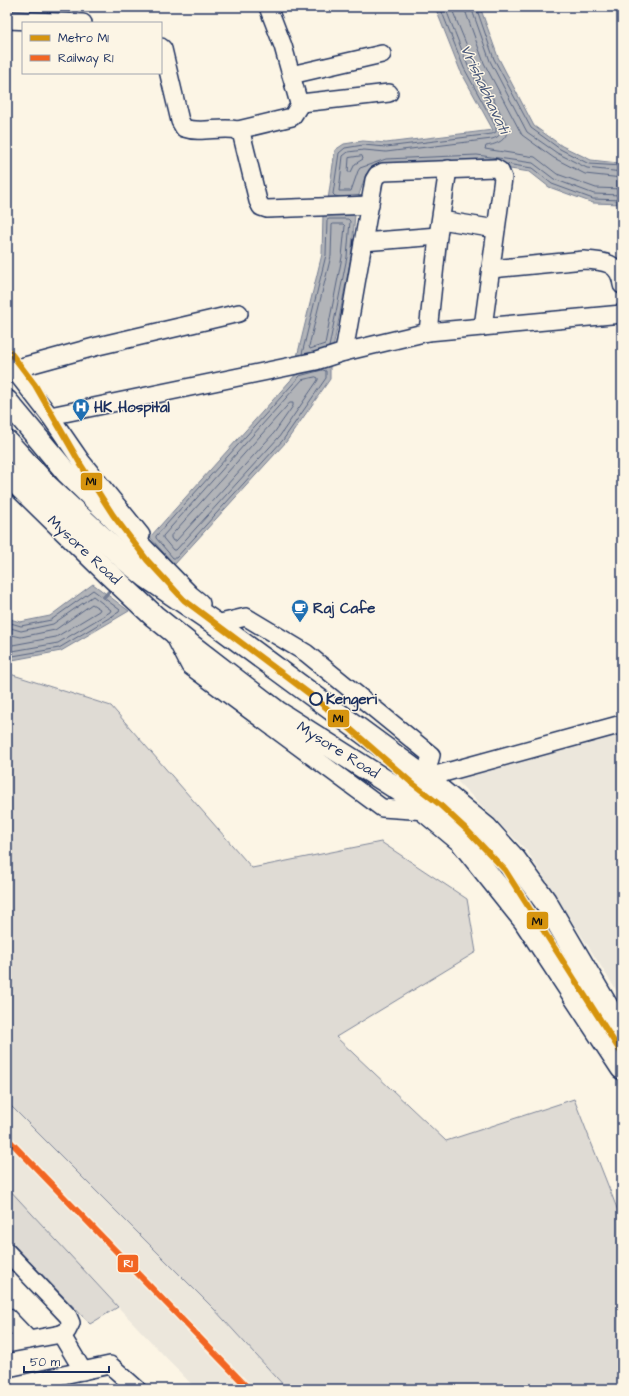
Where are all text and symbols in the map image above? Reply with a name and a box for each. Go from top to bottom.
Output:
legend [22,22,162,74]
text: Metro M1 [58,30,109,47]
water label: Vrishabhavati [455,41,516,139]
text: Railway R1 [58,50,114,68]
hospital icon: HK Hospital [71,397,91,422]
place label: HK Hospital [94,397,171,418]
line badge: M1 [80,472,103,491]
text: M1 [86,474,97,489]
street label: Mysore Road [42,510,126,590]
cafe icon: Raj Cafe [290,598,310,623]
place label: Raj Cafe [313,598,375,619]
place label: Kengeri [326,689,378,712]
marker: Kengeri [309,692,323,706]
line badge: M1 [327,709,350,728]
text: M1 [333,711,344,726]
street label: Mysore Road [292,716,383,785]
line badge: M1 [526,911,549,930]
text: M1 [532,914,543,929]
line badge: R1 [117,1254,139,1273]
text: R1 [123,1256,133,1271]
scale bar [24,1348,109,1374]
text: 50 m [30,1354,61,1371]

